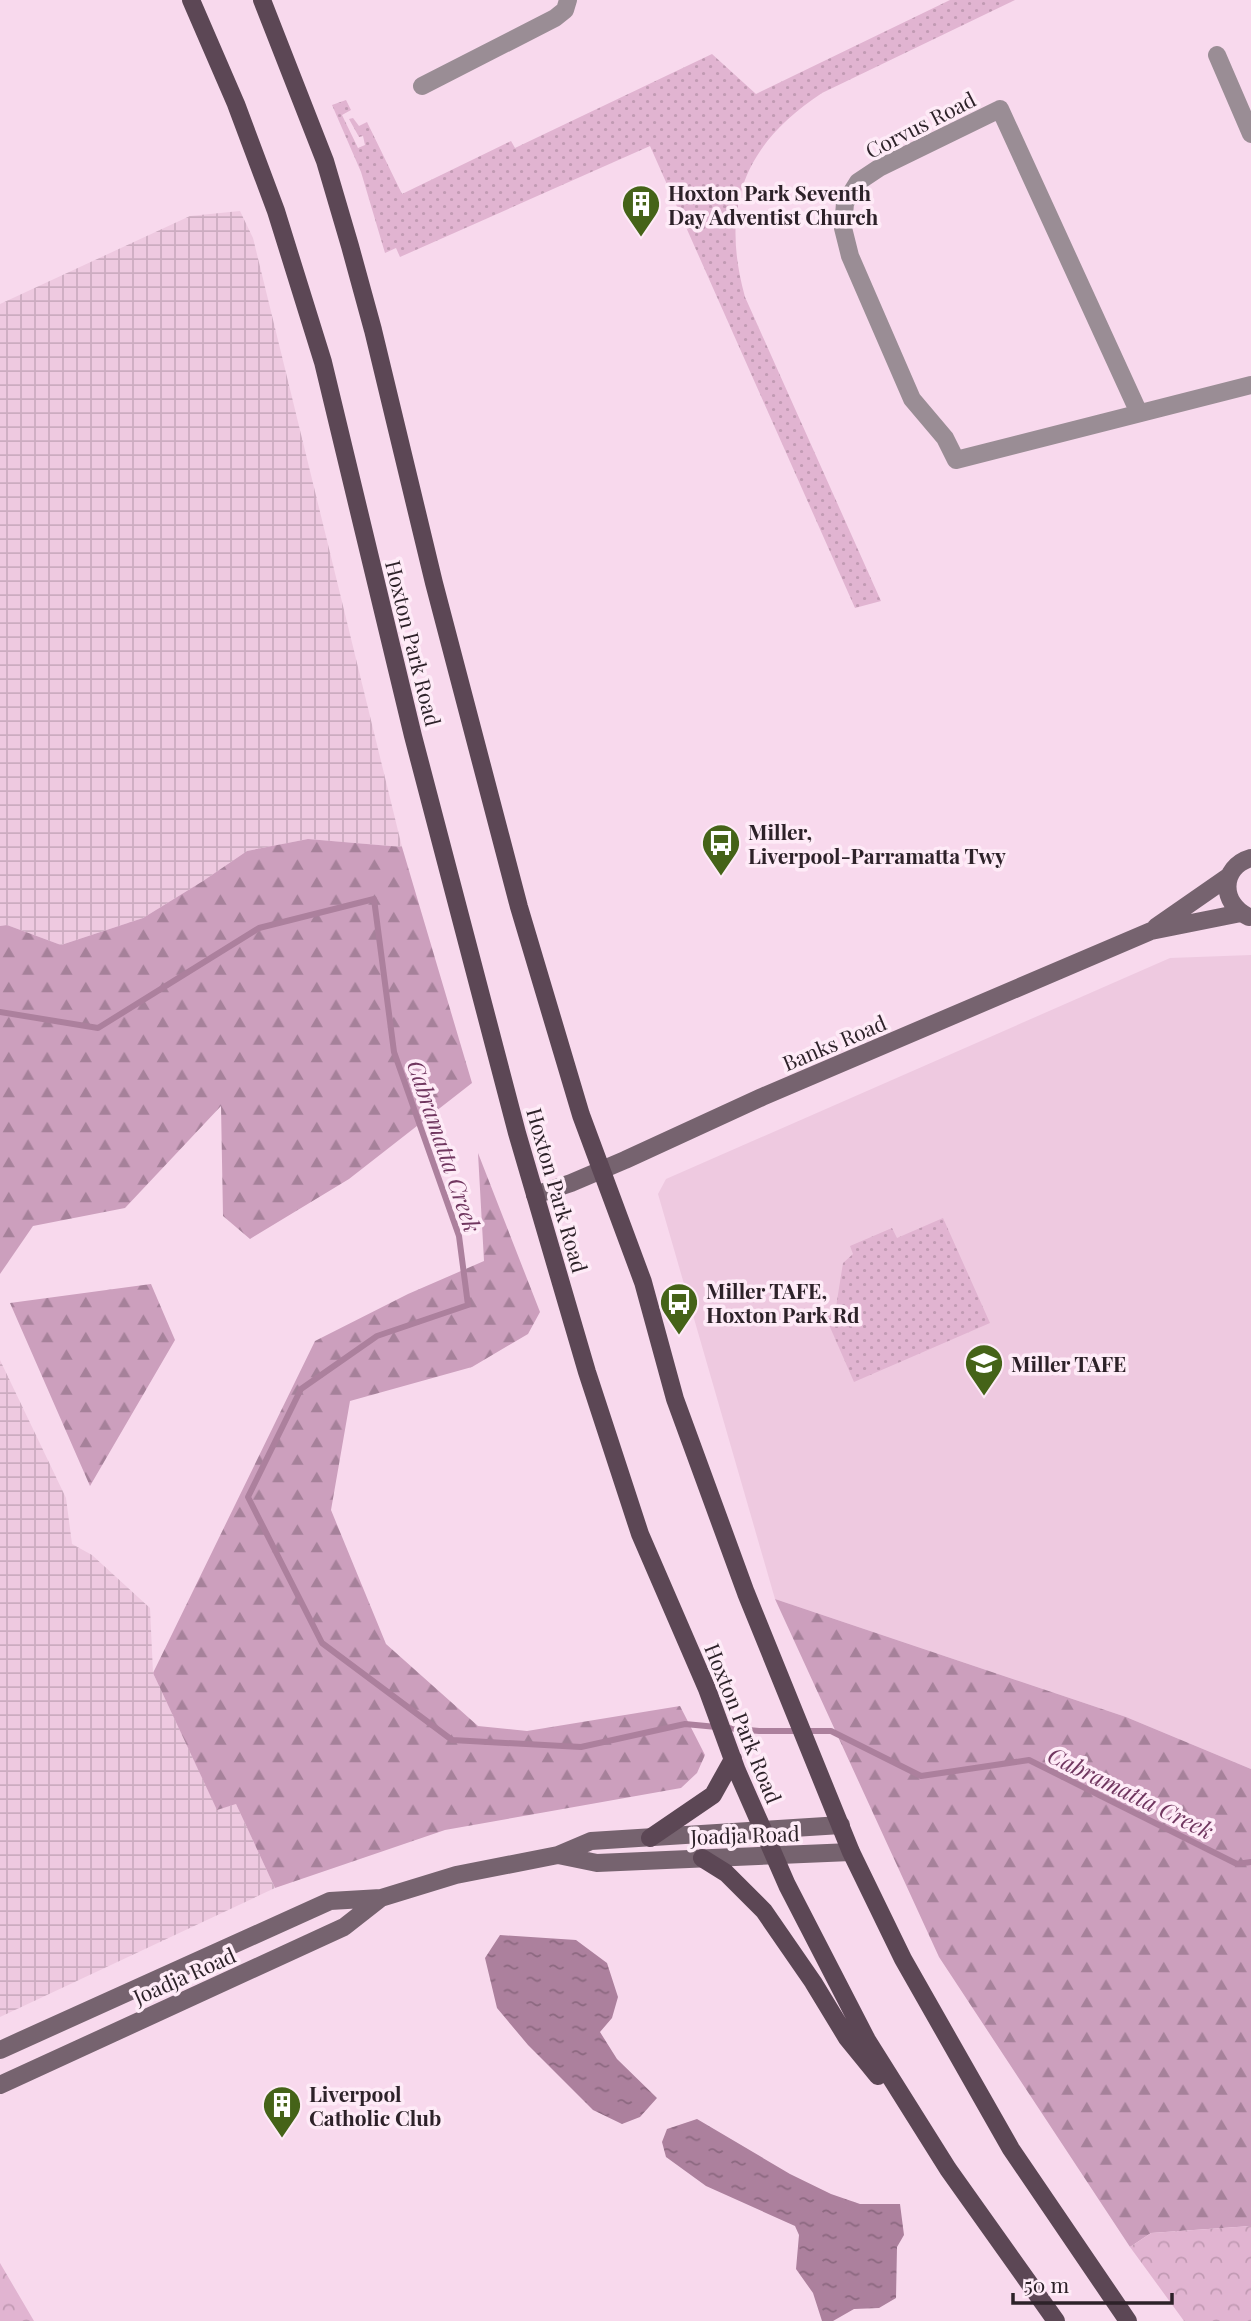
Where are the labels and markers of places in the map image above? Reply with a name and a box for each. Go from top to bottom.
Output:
place label: Hoxton Park Seventh Day Adventist Church [668,178,879,230]
building icon: Hoxton Park Seventh Day Adventist Church [620,183,662,238]
place label: Miller, Liverpool-Parramatta Twy [748,817,1006,869]
bus stop icon: Miller, Liverpool-Parramatta Twy [700,822,742,877]
place label: Miller TAFE, Hoxton Park Rd [706,1276,860,1328]
bus stop icon: Miller TAFE, Hoxton Park Rd [658,1281,700,1336]
school or university icon: Miller TAFE [963,1342,1005,1397]
place label: Miller TAFE [1011,1349,1126,1377]
place label: Liverpool Catholic Club [309,2079,441,2131]
building icon: Liverpool Catholic Club [261,2084,303,2139]

